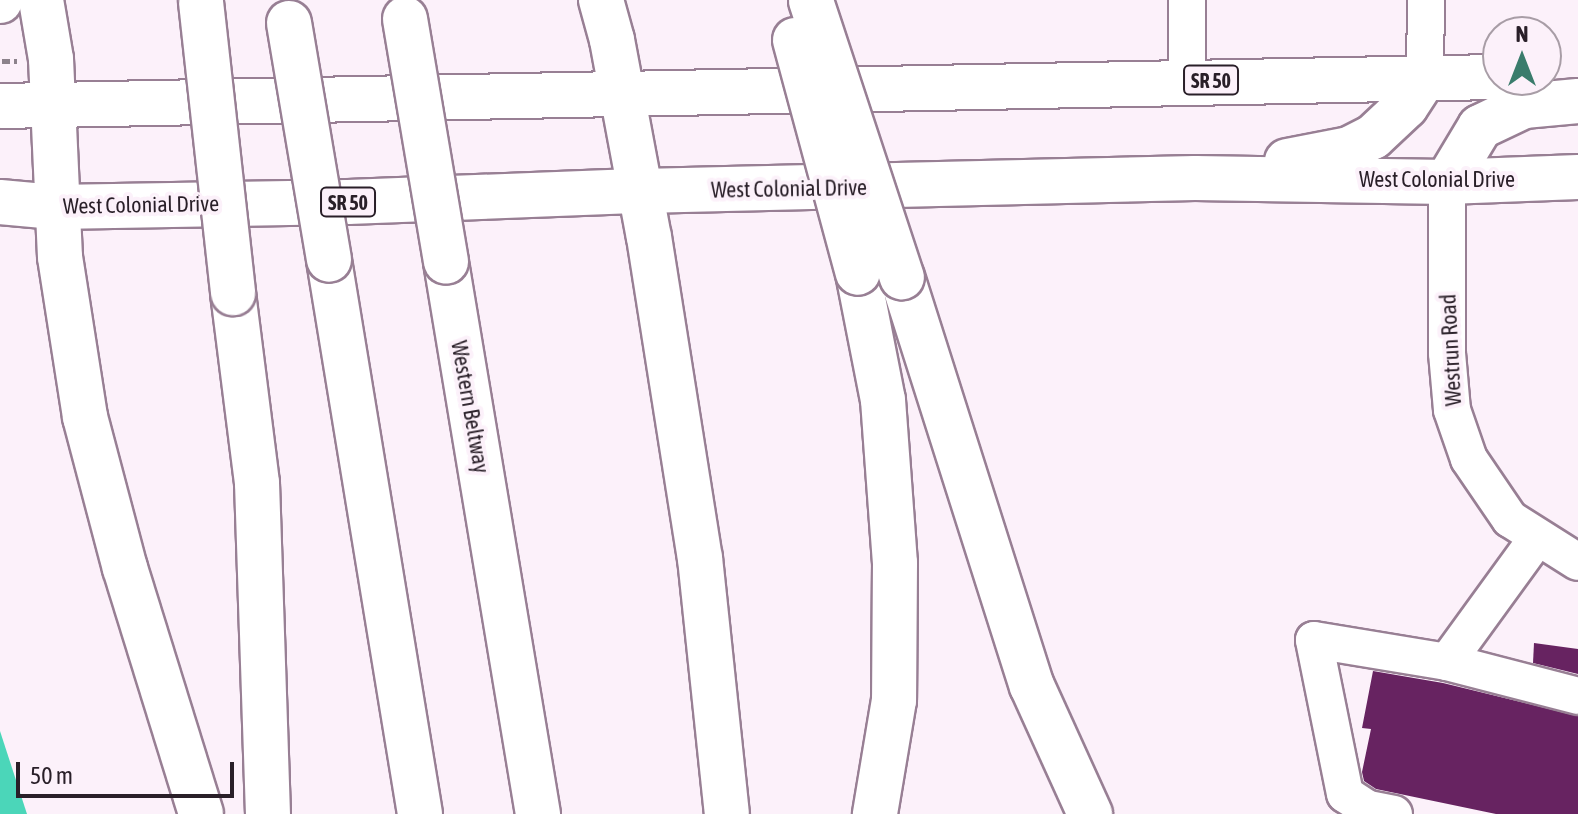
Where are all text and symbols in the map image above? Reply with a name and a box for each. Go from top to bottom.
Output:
north arrow [1482,16,1562,96]
text: N [1516,21,1528,47]
road number: SR 50 [1183,64,1239,96]
street label: West Colonial Drive [1359,167,1515,193]
street label: West Colonial Drive [711,174,867,204]
road number: SR 50 [320,186,376,218]
street label: West Colonial Drive [63,190,219,220]
street label: Westrun Road [1435,293,1467,407]
street label: Western Beltway [445,339,495,475]
scale bar [20,746,238,796]
text: 50 m [30,762,73,789]

